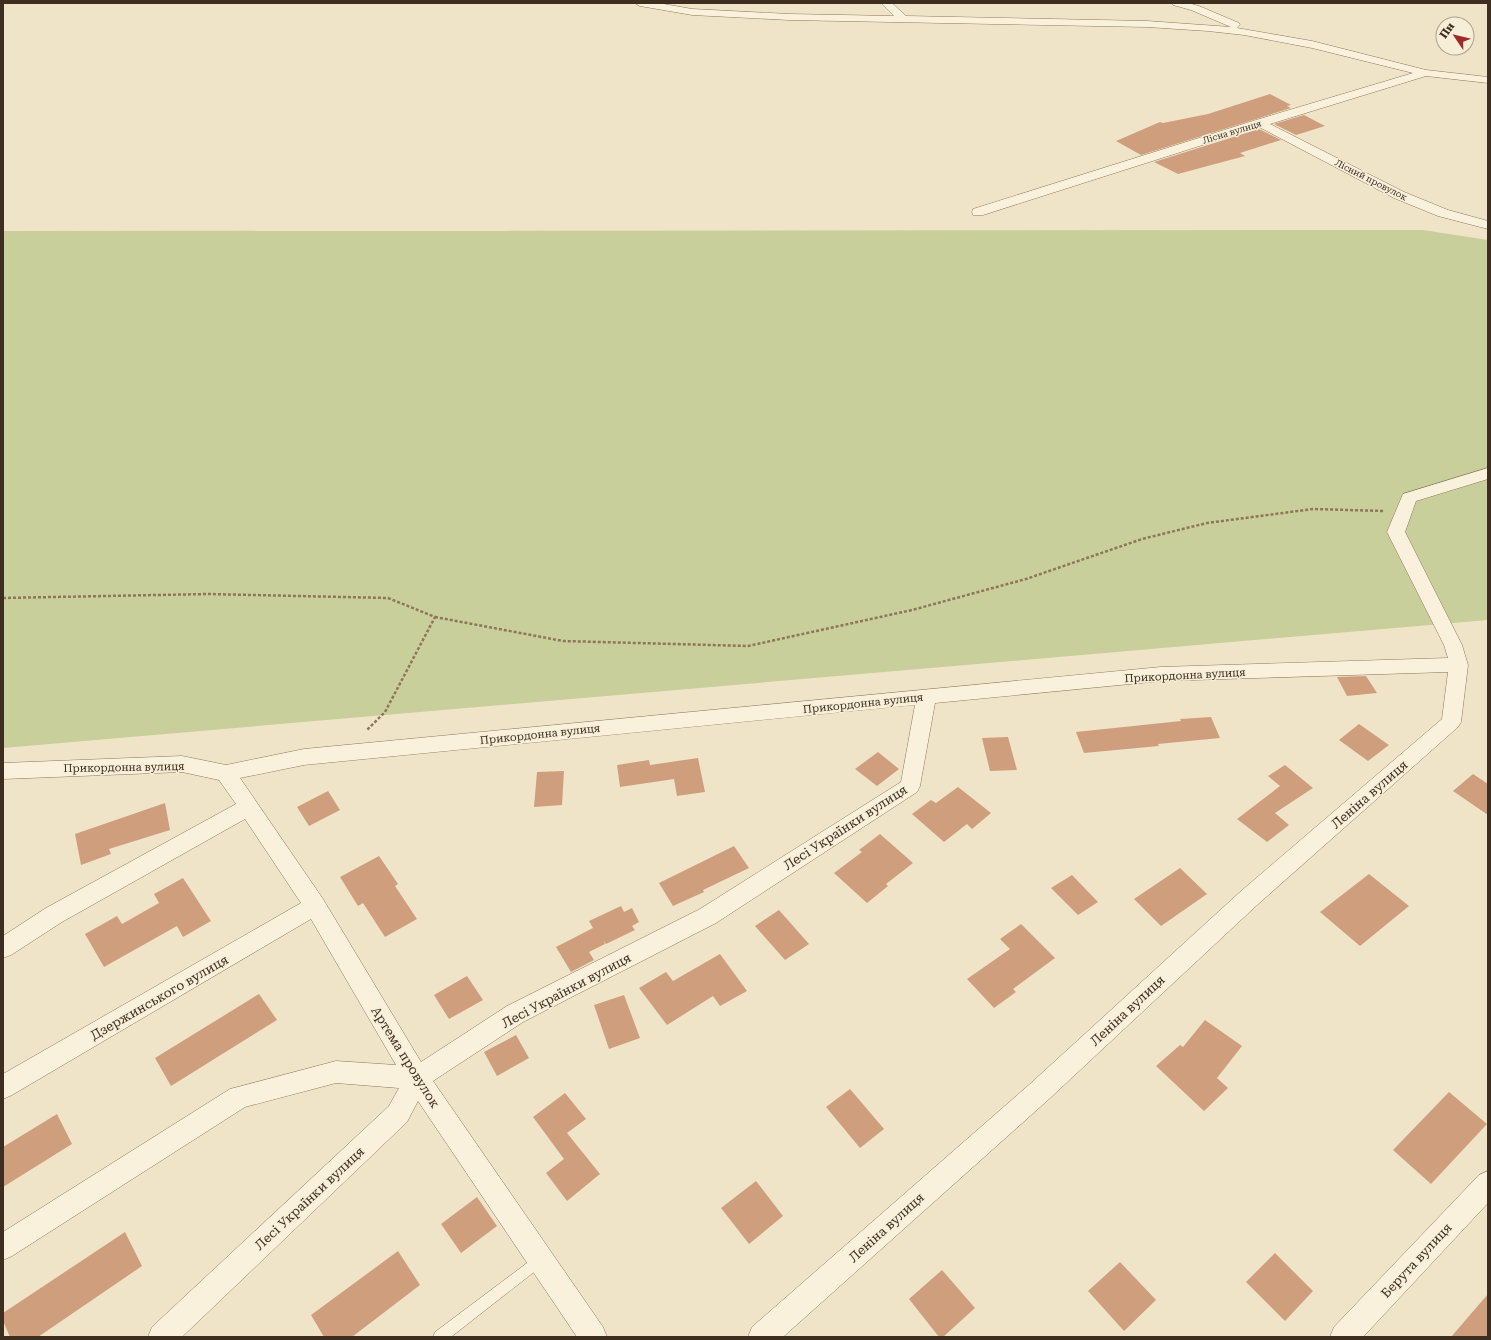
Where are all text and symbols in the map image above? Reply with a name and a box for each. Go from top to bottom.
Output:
north arrow [1435,16,1475,56]
text: Пн [1437,20,1458,41]
street label: Лісна вулиця [1201,118,1263,146]
street label: Лісний провулок [1333,157,1409,203]
street label: Прикордонна вулиця [1124,666,1246,685]
street label: Прикордонна вулиця [802,691,924,716]
street label: Прикордонна вулиця [479,722,601,747]
street label: Леніна вулиця [1328,757,1411,832]
street label: Прикордонна вулиця [63,760,185,775]
street label: Лесі Українки вулиця [781,782,910,873]
street label: Лесі Українки вулиця [499,950,633,1031]
street label: Дзержинського вулиця [88,952,231,1043]
street label: Леніна вулиця [1087,972,1168,1049]
street label: Артема провулок [368,1004,443,1111]
street label: Лесі Українки вулиця [252,1144,367,1253]
street label: Леніна вулиця [846,1190,927,1265]
street label: Берута вулиця [1378,1220,1455,1301]

